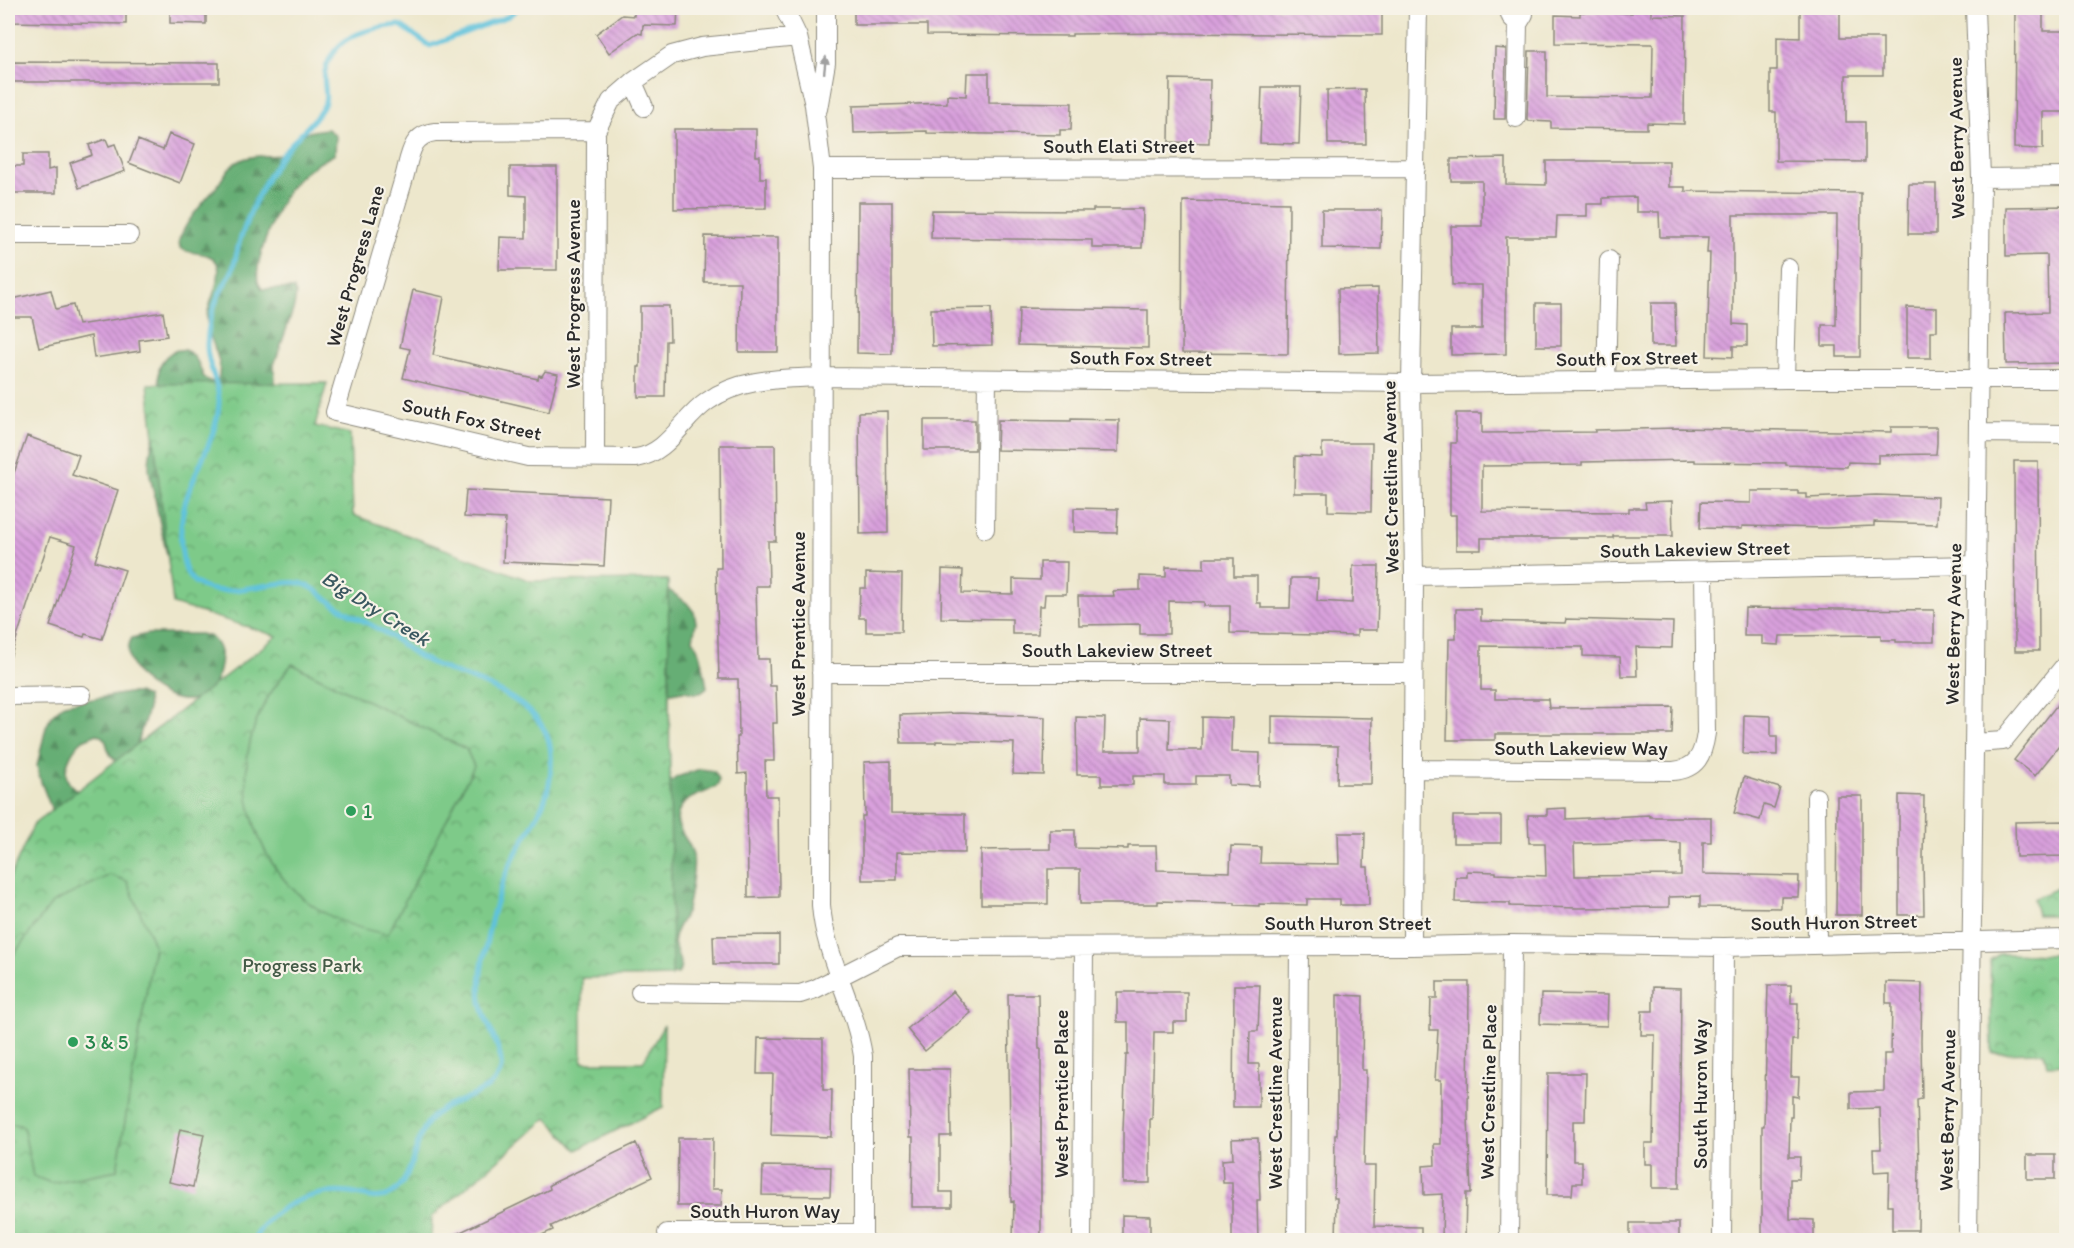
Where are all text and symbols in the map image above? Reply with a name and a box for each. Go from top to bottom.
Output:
one-way arrow [820,56,830,75]
street label: West Berry Avenue [1943,57,1969,219]
street label: South Elati Street [1043,134,1195,158]
street label: West Progress Lane [320,182,390,350]
street label: West Progress Avenue [561,199,585,389]
street label: South Fox Street [1070,345,1212,371]
street label: South Fox Street [1556,345,1698,371]
street label: West Crestline Avenue [1376,380,1404,574]
street label: South Fox Street [400,392,544,446]
street label: West Prentice Avenue [786,531,810,717]
street label: South Lakeview Street [1600,535,1791,563]
street label: West Berry Avenue [1940,543,1966,705]
water label: Big Dry Creek [317,565,436,652]
street label: South Lakeview Street [1022,638,1213,662]
street label: South Lakeview Way [1494,736,1668,760]
place label: 1 [363,799,372,823]
marker: 1 [344,804,358,818]
street label: South Huron Street [1750,909,1918,935]
street label: South Huron Street [1265,911,1431,935]
park label: Progress Park [242,953,362,977]
street label: West Crestline Avenue [1263,996,1287,1190]
street label: West Crestline Place [1474,1004,1502,1180]
street label: West Prentice Place [1049,1010,1073,1178]
street label: South Huron Way [1688,1018,1712,1169]
street label: West Berry Avenue [1934,1029,1960,1191]
place label: 3 & 5 [85,1030,128,1054]
marker: 3 & 5 [66,1035,80,1049]
street label: South Huron Way [690,1199,841,1223]

